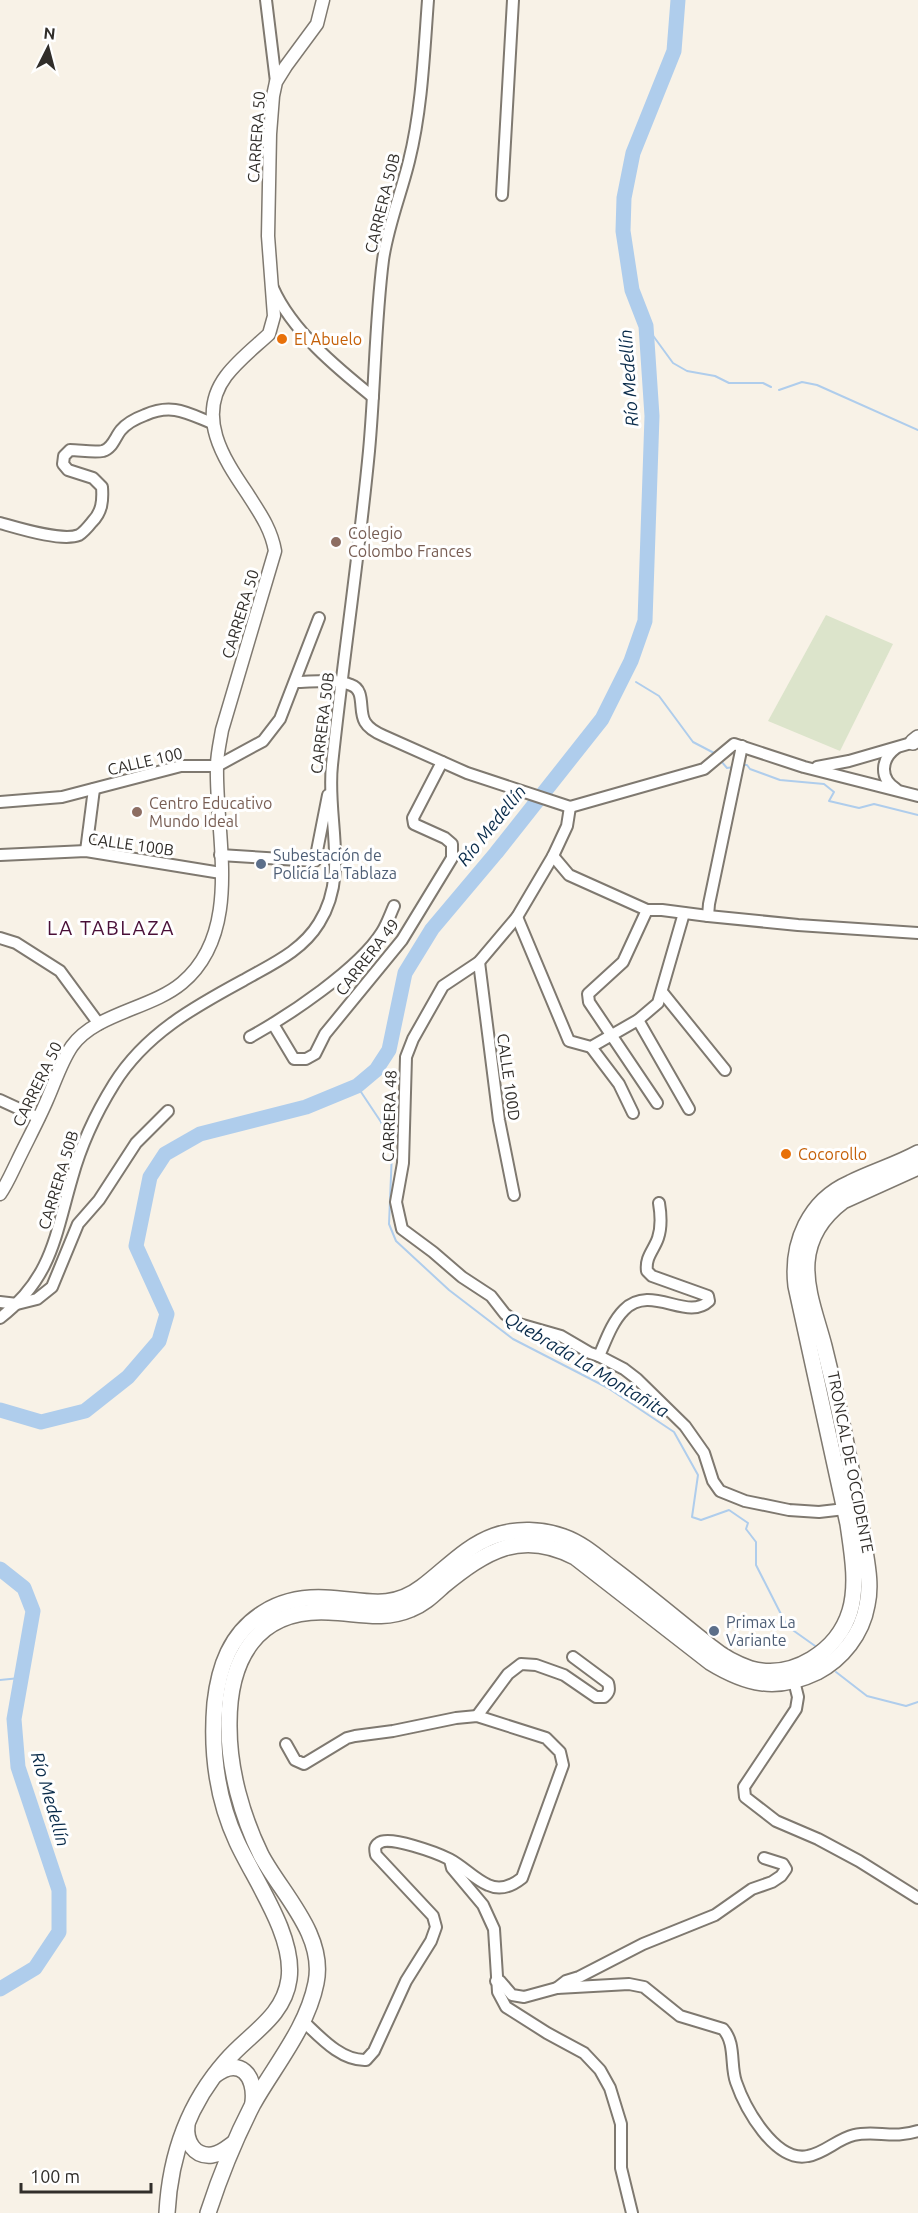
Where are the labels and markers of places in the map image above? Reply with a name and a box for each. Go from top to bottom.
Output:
place label: El Abuelo [294,330,362,348]
marker: El Abuelo [275,332,289,346]
place label: Colegio Colombo Frances [348,524,472,560]
marker: Colegio Colombo Frances [329,535,343,549]
place label: Centro Educativo Mundo Ideal [149,794,272,830]
marker: Centro Educativo Mundo Ideal [130,805,144,819]
place label: Subestación de Policía La Tablaza [273,846,397,882]
marker: Subestación de Policía La Tablaza [254,857,268,871]
place label: Cocorollo [798,1145,867,1163]
marker: Cocorollo [779,1147,793,1161]
place label: Primax La Variante [726,1613,796,1649]
marker: Primax La Variante [707,1624,721,1638]

